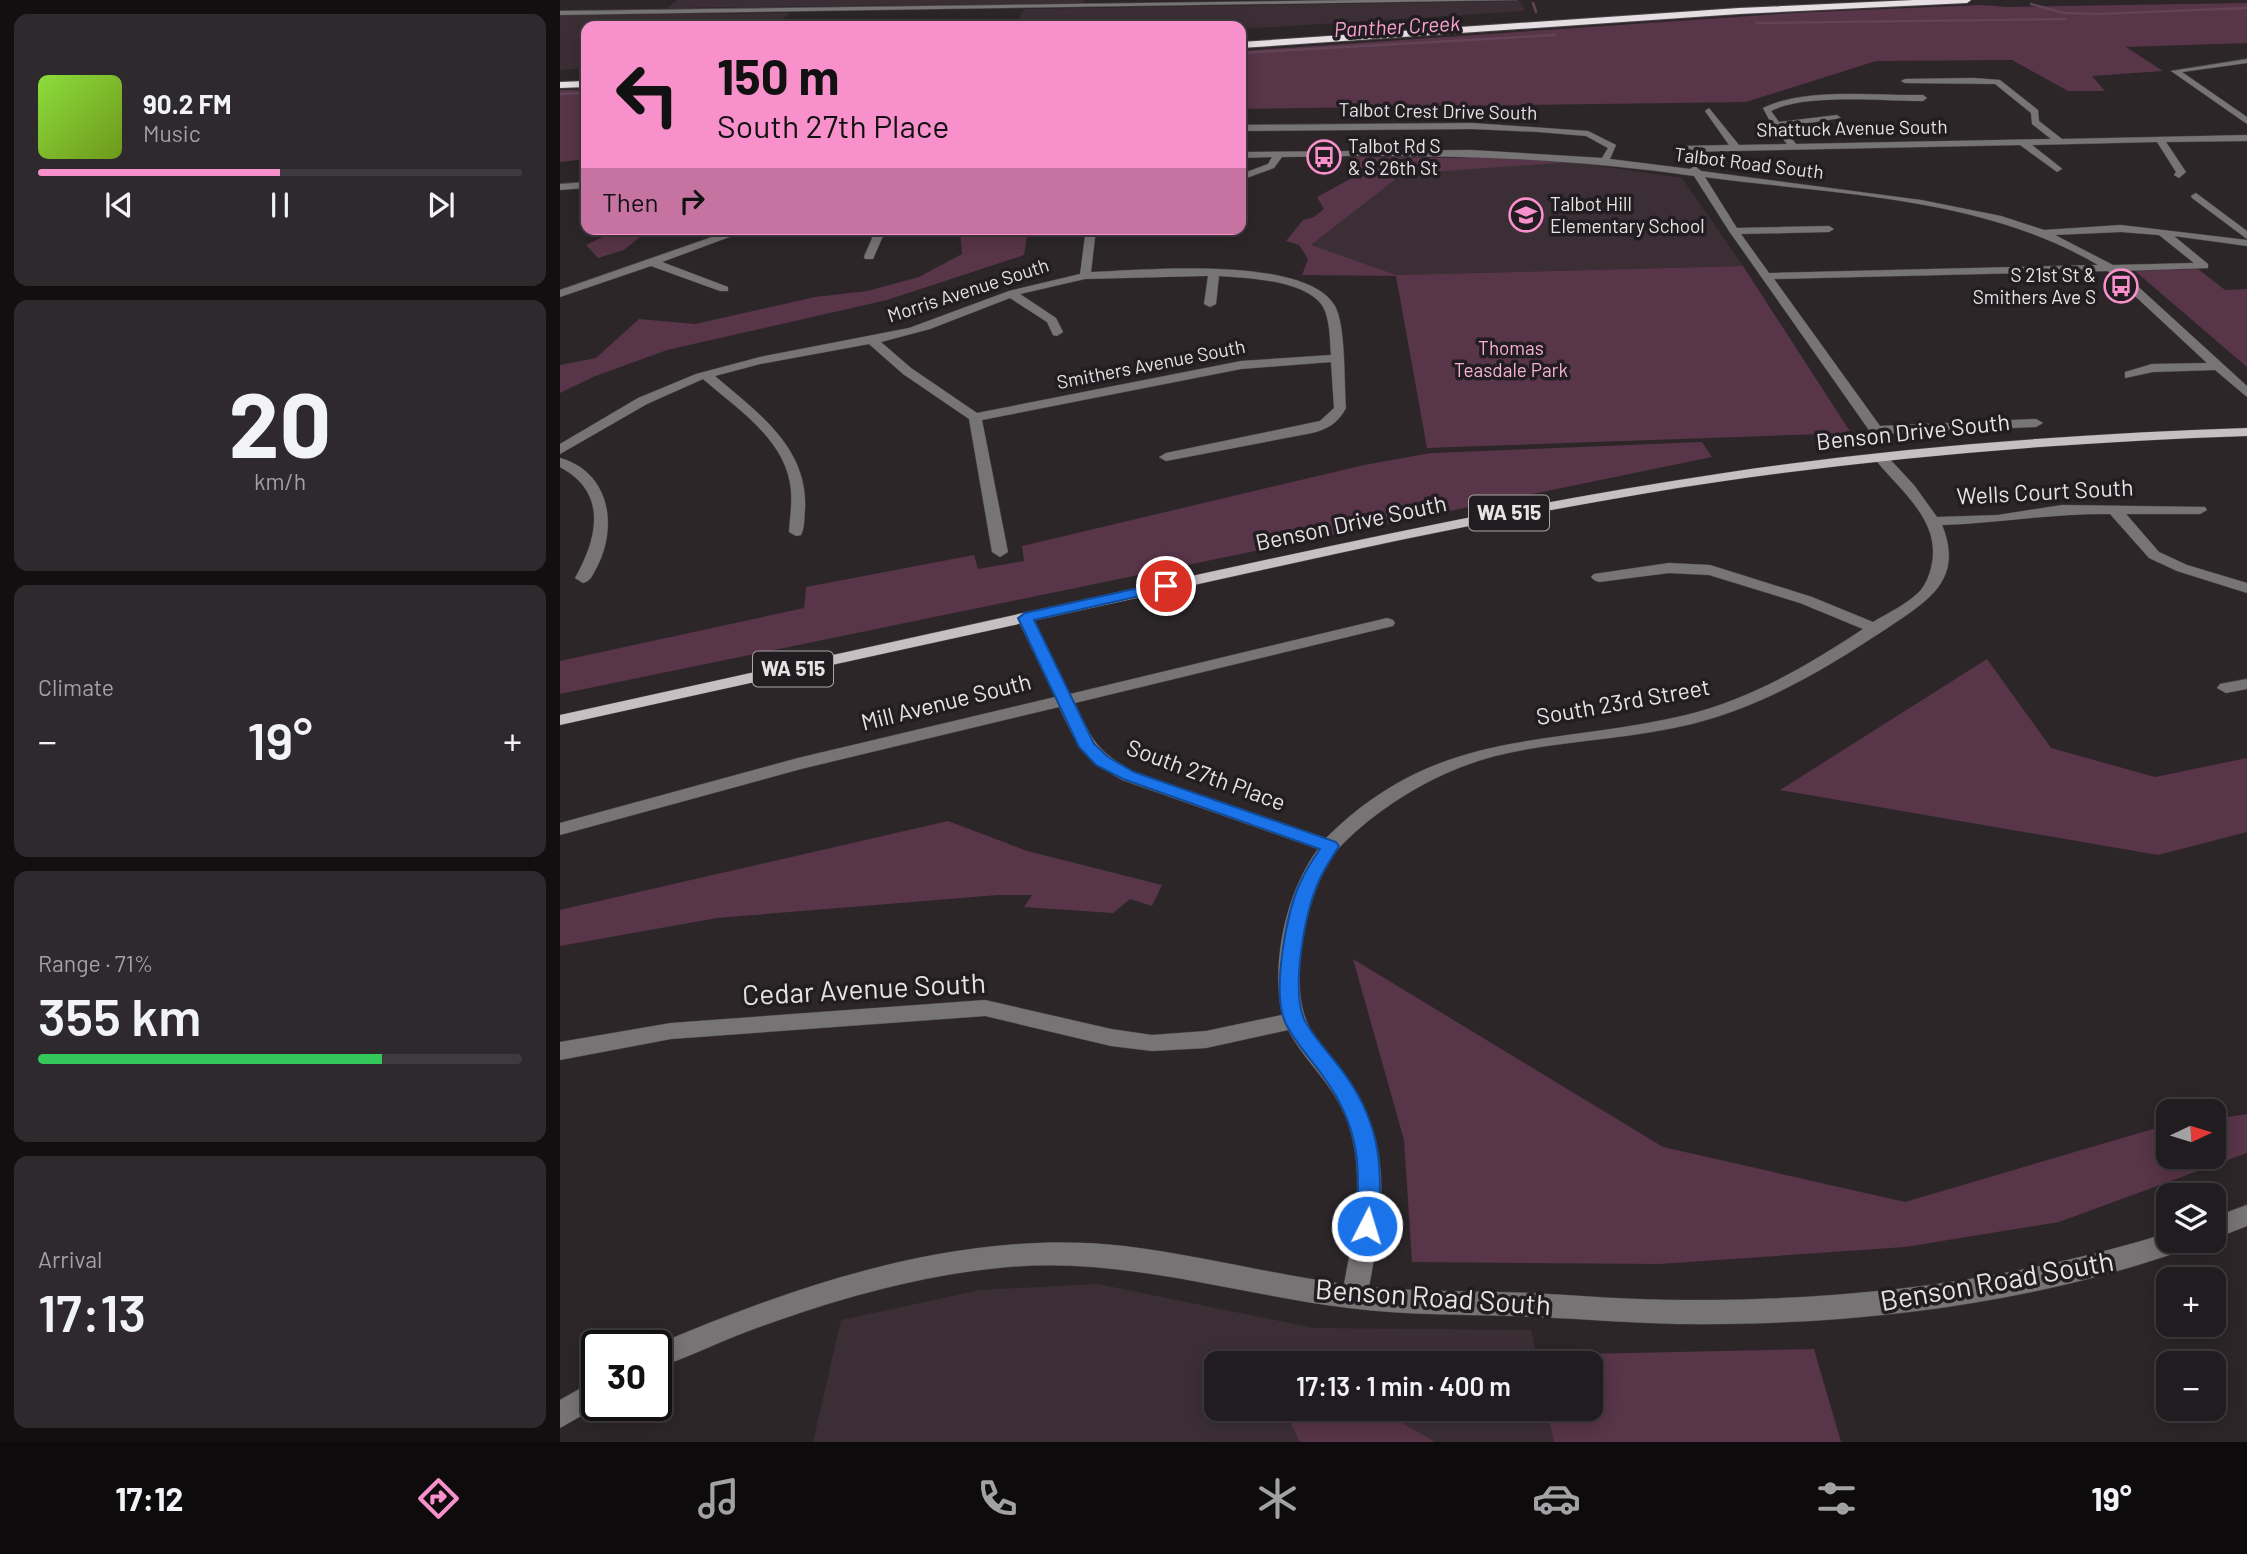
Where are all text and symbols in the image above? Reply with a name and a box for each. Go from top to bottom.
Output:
water label: Panther Creek [1333,10,1461,41]
text: 150 m [717,46,839,105]
icon: left [602,49,693,140]
text: 90.2 FM [143,88,232,119]
street label: Talbot Crest Drive South [1338,97,1538,124]
text: South 27th Place [717,106,949,144]
street label: Shattuck Avenue South [1756,114,1948,141]
text: Music [143,119,201,147]
place label: Talbot Rd S & S 26th St [1348,134,1441,179]
bus stop icon: Talbot Rd S & S 26th St [1305,138,1343,176]
street label: Talbot Road South [1673,142,1825,183]
icon: right [673,182,711,220]
icon: previous [100,186,138,224]
icon: pause [261,186,299,224]
icon: next [422,186,460,224]
text: Then [602,186,659,217]
place label: Talbot Hill Elementary School [1550,192,1705,237]
school or university icon: Talbot Hill Elementary School [1507,196,1545,234]
street label: Morris Avenue South [884,253,1052,327]
place label: S 21st St & Smithers Ave S [1973,263,2096,308]
bus stop icon: S 21st St & Smithers Ave S [2102,267,2140,305]
street label: Smithers Avenue South [1055,334,1247,393]
park label: Thomas Teasdale Park [1454,336,1568,381]
text: 20 [229,367,331,476]
street label: Benson Drive South [1815,407,2011,455]
text: km/h [254,467,306,495]
street label: Wells Court South [1956,472,2134,510]
street label: Benson Drive South [1253,488,1449,556]
road number: WA 515 [1469,496,1549,530]
pin [1136,556,1196,616]
icon: arrive [1147,567,1185,605]
road number: WA 515 [753,652,833,686]
street label: Mill Avenue South [858,666,1034,736]
street label: South 23rd Street [1534,672,1712,730]
text: Climate [38,673,114,701]
text: 19° [247,708,313,770]
text: − [38,717,57,763]
text: + [503,717,522,763]
street label: South 27th Place [1123,732,1290,816]
text: Range · 71% [38,949,153,977]
street label: Cedar Avenue South [741,965,987,1011]
text: 355 km [38,984,201,1046]
north arrow [2156,1099,2226,1169]
map controls [2156,1099,2226,1421]
button: layers [2156,1183,2226,1253]
position arrow [1330,1189,1404,1263]
street label: Benson Road South [1877,1243,2116,1317]
text: Arrival [38,1245,102,1273]
button: + [2156,1267,2226,1337]
street label: Benson Road South [1314,1271,1552,1321]
text: 17:13 [38,1280,146,1342]
speed limit sign: 30 [581,1330,672,1421]
button: − [2156,1351,2226,1421]
text: 17:13 · 1 min · 400 m [1296,1370,1511,1401]
icon: directions [414,1474,463,1523]
icon: music [694,1474,743,1523]
icon: phone [973,1474,1022,1523]
icon: climate [1253,1474,1302,1523]
icon: car [1532,1474,1581,1523]
icon: filters [1812,1474,1861,1523]
text: 17:12 [115,1479,183,1517]
text: 19° [2091,1479,2132,1517]

